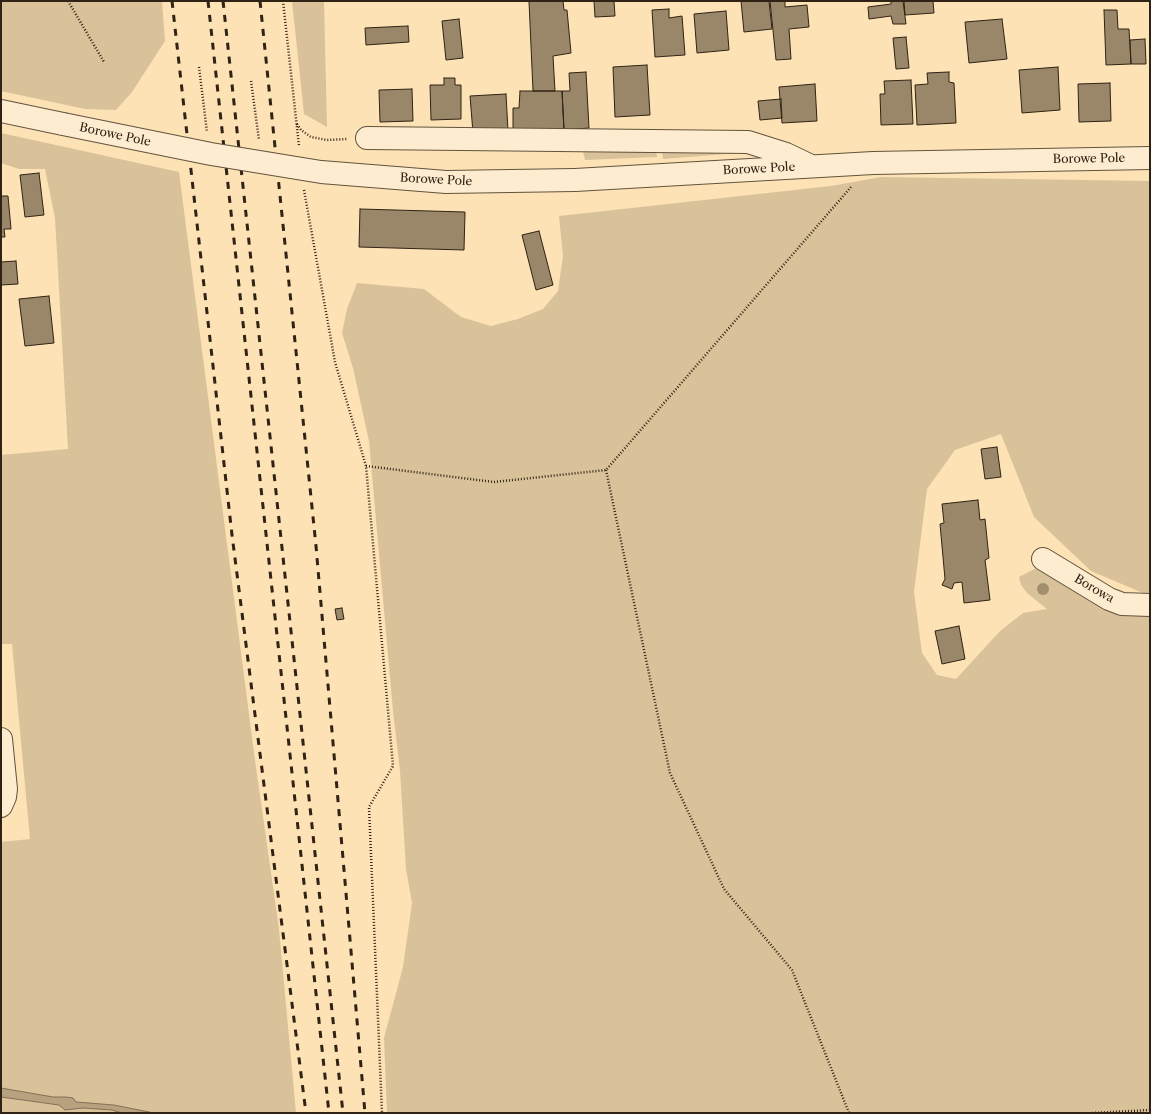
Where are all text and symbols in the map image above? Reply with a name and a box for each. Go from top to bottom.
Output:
street label: Borowe Pole [78,120,152,150]
street label: Borowe Pole [1053,151,1125,167]
street label: Borowe Pole [722,160,796,178]
street label: Borowe Pole [399,171,473,189]
street label: Borowa [1072,572,1116,606]

